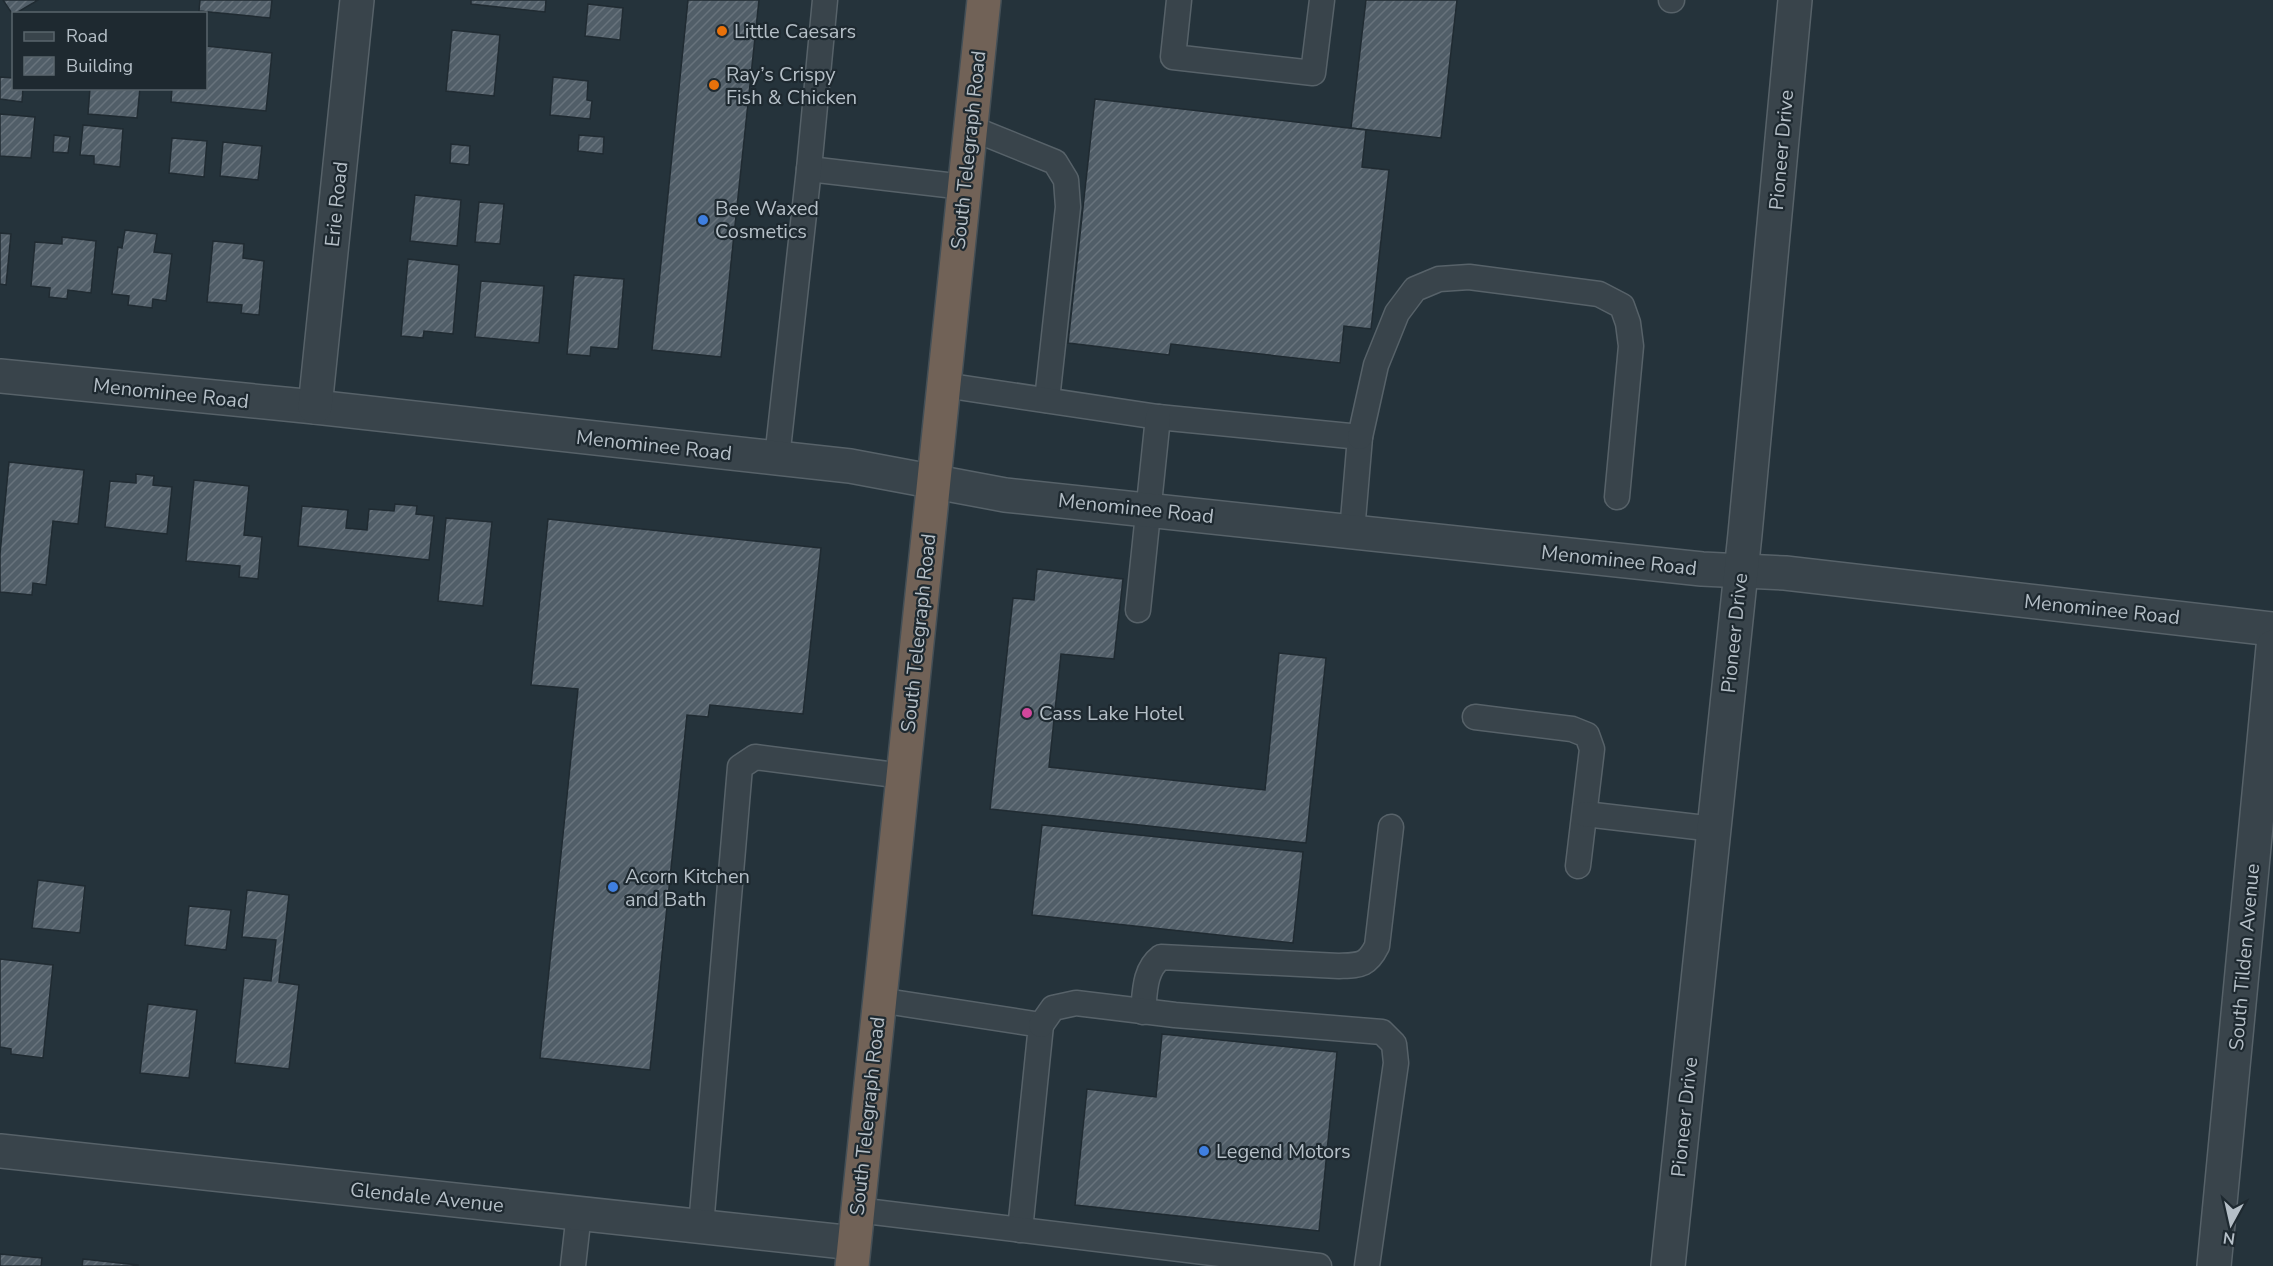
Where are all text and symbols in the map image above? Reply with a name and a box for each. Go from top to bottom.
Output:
legend [12,12,207,90]
place label: Little Caesars [734,18,856,45]
text: Road [66,24,108,48]
marker: Little Caesars [715,24,729,38]
street label: South Telegraph Road [945,49,992,251]
text: Building [66,54,133,78]
place label: Ray’s Crispy Fish & Chicken [726,61,857,111]
marker: Ray’s Crispy Fish & Chicken [707,78,721,92]
street label: Pioneer Drive [1763,89,1800,211]
street label: Erie Road [319,160,354,248]
place label: Bee Waxed Cosmetics [715,195,819,245]
marker: Bee Waxed Cosmetics [696,213,710,227]
street label: Menominee Road [92,372,250,415]
street label: Menominee Road [575,424,733,467]
street label: Menominee Road [1057,487,1215,530]
street label: South Telegraph Road [895,532,942,734]
street label: Menominee Road [1540,539,1698,582]
street label: Pioneer Drive [1715,572,1754,695]
street label: Menominee Road [2023,588,2181,631]
place label: Cass Lake Hotel [1039,700,1184,727]
marker: Cass Lake Hotel [1020,706,1034,720]
street label: South Tilden Avenue [2223,862,2266,1052]
place label: Acorn Kitchen and Bath [625,863,750,913]
marker: Acorn Kitchen and Bath [606,880,620,894]
street label: South Telegraph Road [844,1015,891,1217]
street label: Pioneer Drive [1665,1056,1704,1179]
place label: Legend Motors [1216,1138,1351,1165]
marker: Legend Motors [1197,1144,1211,1158]
street label: Glendale Avenue [349,1176,505,1219]
north arrow [2201,1194,2261,1254]
text: N [2222,1226,2237,1250]

